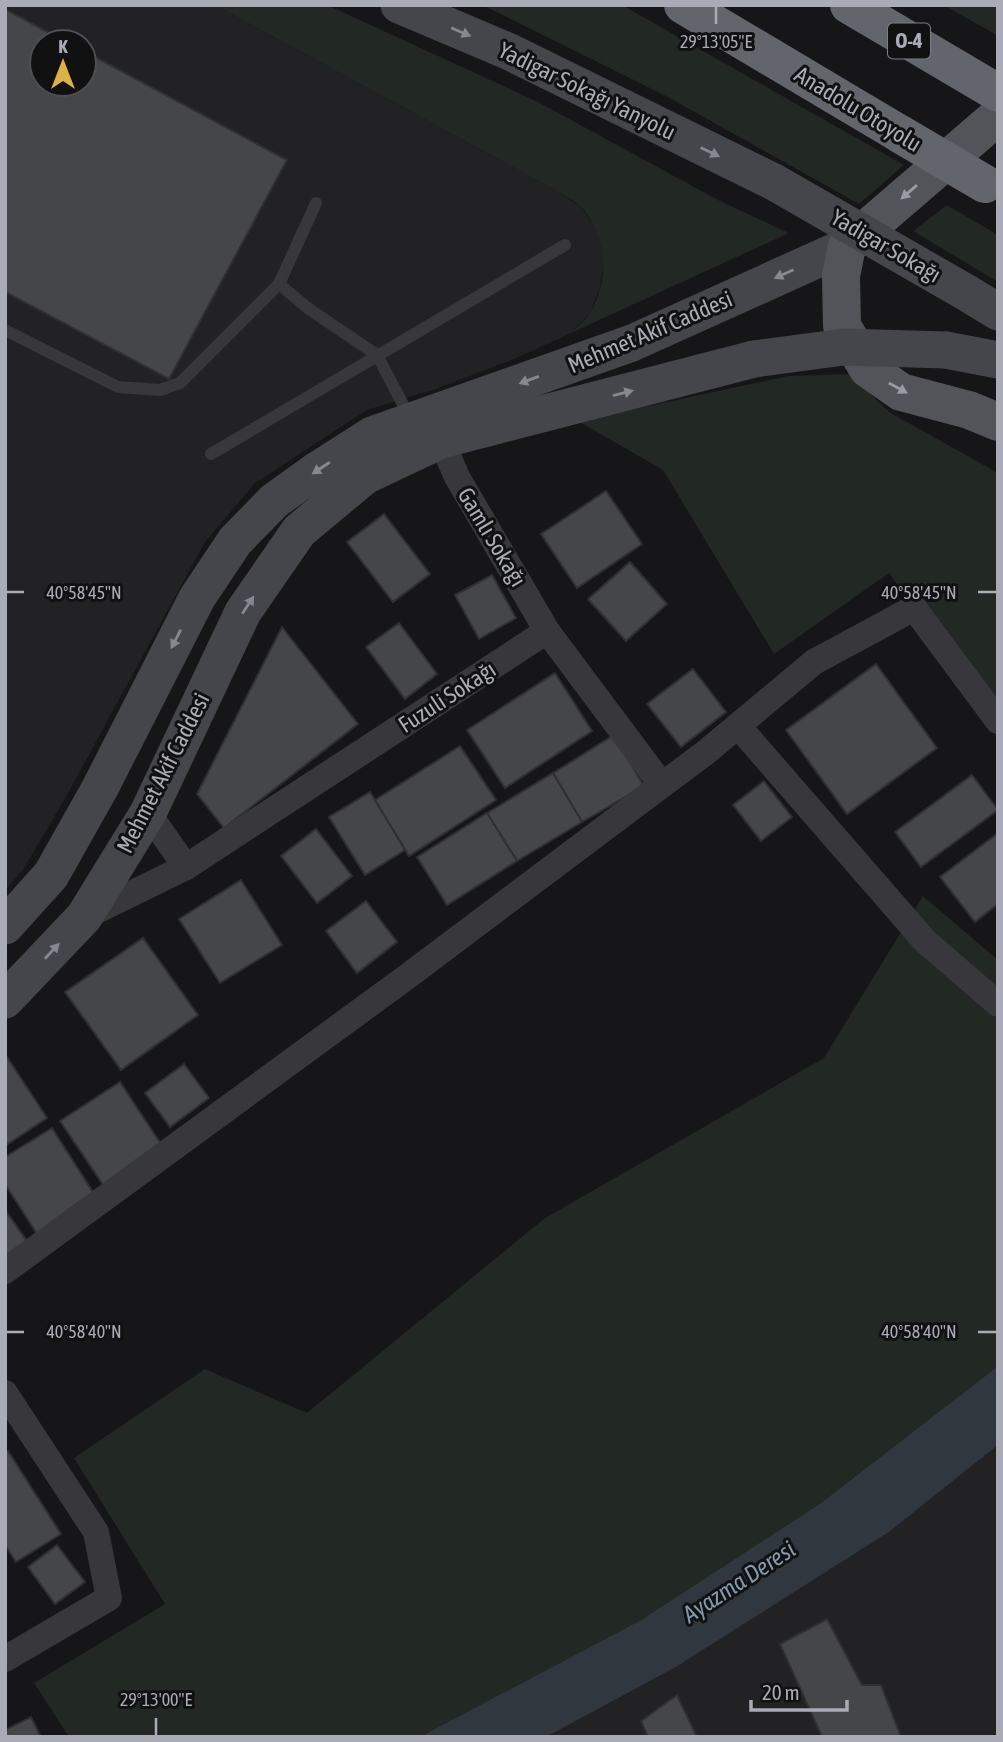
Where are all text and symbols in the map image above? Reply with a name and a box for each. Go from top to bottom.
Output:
road number: O-4 [888,23,930,58]
one-way arrow [451,26,472,37]
north arrow [28,28,98,98]
text: 29°13'05"E [680,31,752,52]
text: K [58,35,68,57]
street label: Yadigar Sokağı Yanyolu [494,37,680,145]
street label: Anadolu Otoyolu [790,61,926,157]
one-way arrow [700,146,720,157]
one-way arrow [900,184,918,200]
street label: Yadigar Sokağı [827,204,945,288]
one-way arrow [774,269,795,280]
street label: Mehmet Akif Caddesi [564,286,736,378]
one-way arrow [519,375,540,386]
one-way arrow [888,382,908,394]
one-way arrow [612,387,634,398]
one-way arrow [312,461,330,475]
street label: Gamlı Sokağı [452,483,532,591]
text: 40°58'45"N [46,582,122,603]
text: 40°58'45"N [881,582,957,603]
one-way arrow [242,596,255,615]
one-way arrow [171,629,182,649]
street label: Fuzuli Sokağı [394,656,500,738]
street label: Mehmet Akif Caddesi [111,689,215,857]
one-way arrow [44,942,61,959]
text: 40°58'40"N [46,1321,122,1342]
text: 40°58'40"N [881,1321,957,1342]
water label: Ayazma Deresi [677,1535,800,1628]
scale bar [751,1668,847,1712]
text: 20 m [762,1680,800,1704]
text: 29°13'00"E [120,1689,192,1710]

